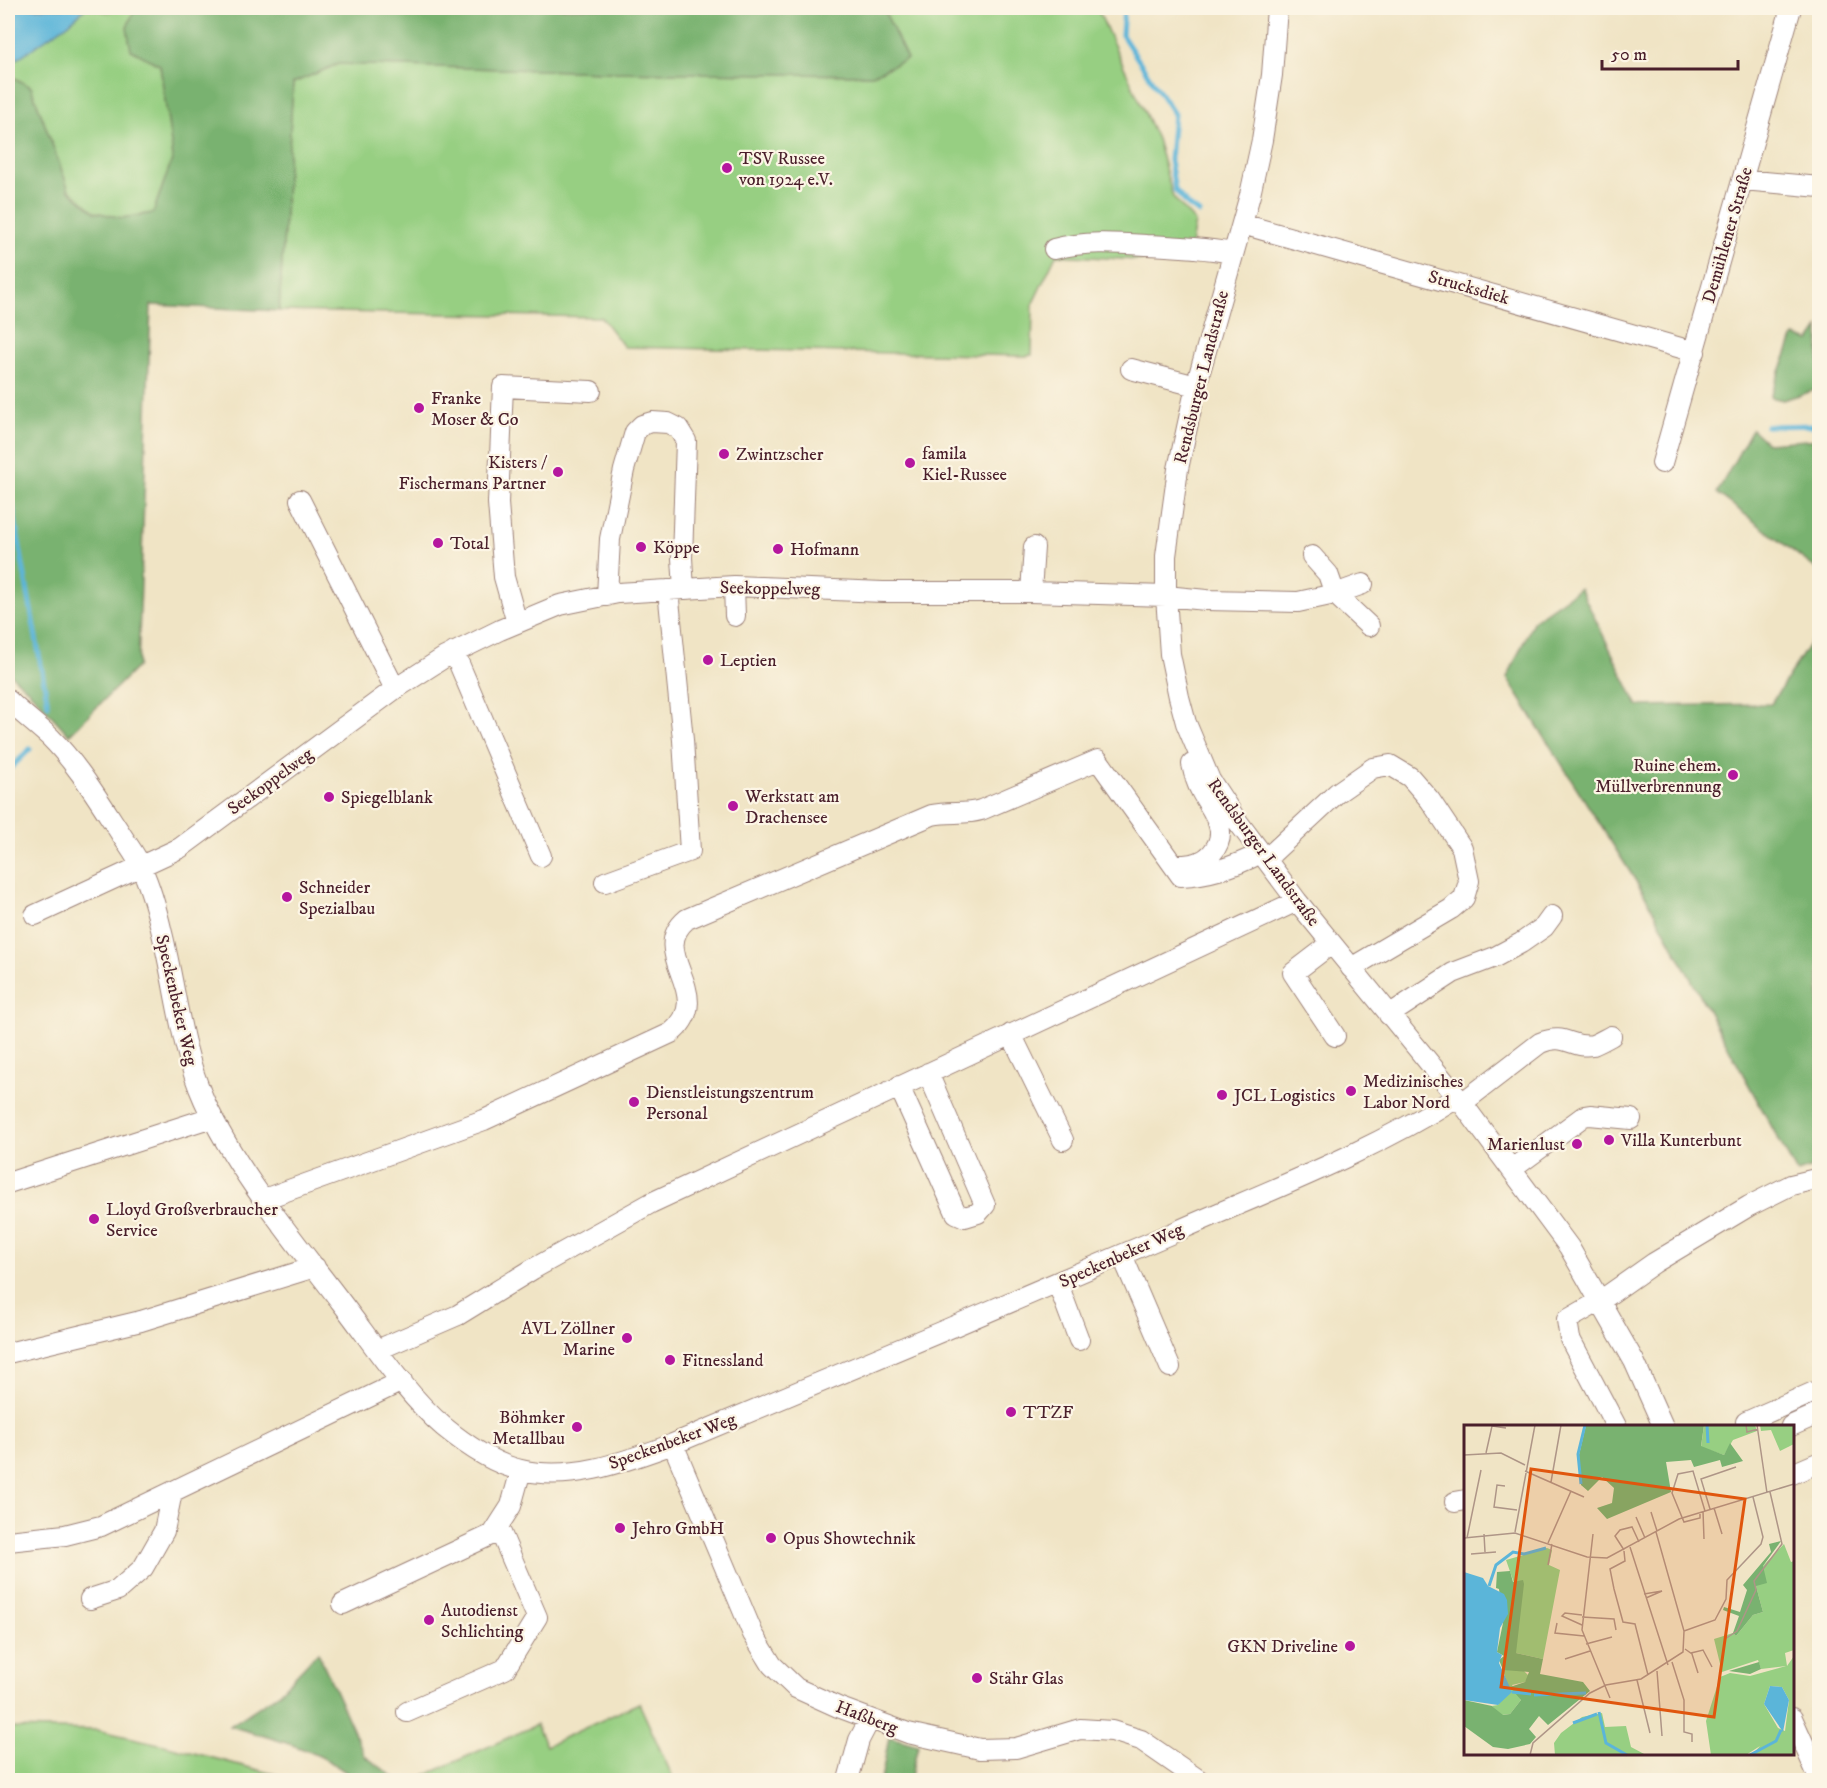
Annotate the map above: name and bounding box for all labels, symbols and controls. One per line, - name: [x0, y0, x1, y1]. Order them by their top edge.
- scale bar: [1602, 33, 1738, 71]
- text: 50 m: [1611, 44, 1647, 66]
- place label: TSV Russee von 1924 e.V.: [738, 148, 833, 191]
- marker: TSV Russee von 1924 e.V.: [720, 161, 734, 175]
- street label: Demühlener Straße: [1698, 165, 1758, 306]
- street label: Strucksdiek: [1426, 266, 1512, 310]
- street label: Rendsburger Landstraße: [1170, 288, 1234, 466]
- place label: Franke Moser & Co: [431, 388, 519, 431]
- marker: Franke Moser & Co: [412, 401, 426, 415]
- place label: famila Kiel-Russee: [922, 443, 1007, 486]
- place label: Zwintzscher: [736, 444, 824, 466]
- marker: Zwintzscher: [717, 447, 731, 461]
- place label: Kisters / Fischermans Partner: [399, 452, 548, 495]
- marker: famila Kiel-Russee: [903, 456, 917, 470]
- marker: Kisters / Fischermans Partner: [551, 465, 565, 479]
- place label: Total: [450, 533, 490, 555]
- marker: Total: [431, 536, 445, 550]
- place label: Köppe: [653, 537, 700, 559]
- place label: Hofmann: [790, 539, 860, 561]
- marker: Köppe: [634, 540, 648, 554]
- marker: Hofmann: [771, 542, 785, 556]
- street label: Seekoppelweg: [720, 577, 821, 601]
- place label: Leptien: [720, 650, 777, 672]
- marker: Leptien: [701, 653, 715, 667]
- street label: Seekoppelweg: [224, 743, 318, 820]
- place label: Ruine ehem. Müllverbrennung: [1595, 755, 1721, 798]
- marker: Ruine ehem. Müllverbrennung: [1726, 768, 1740, 782]
- street label: Rendsburger Landstraße: [1202, 774, 1324, 931]
- place label: Werkstatt am Drachensee: [744, 786, 840, 829]
- place label: Spiegelblank: [341, 787, 433, 809]
- marker: Spiegelblank: [322, 790, 336, 804]
- marker: Werkstatt am Drachensee: [726, 799, 740, 813]
- place label: Schneider Spezialbau: [299, 877, 376, 920]
- marker: Schneider Spezialbau: [280, 890, 294, 904]
- street label: Speckenbeker Weg: [150, 933, 202, 1068]
- place label: Medizinisches Labor Nord: [1363, 1071, 1463, 1114]
- place label: Dienstleistungszentrum Personal: [646, 1082, 814, 1125]
- marker: Medizinisches Labor Nord: [1344, 1084, 1358, 1098]
- place label: JCL Logistics: [1232, 1085, 1335, 1107]
- marker: JCL Logistics: [1215, 1088, 1229, 1102]
- marker: Dienstleistungszentrum Personal: [627, 1095, 641, 1109]
- place label: Villa Kunterbunt: [1620, 1130, 1742, 1152]
- marker: Villa Kunterbunt: [1602, 1133, 1616, 1147]
- place label: Marienlust: [1487, 1134, 1565, 1156]
- marker: Marienlust: [1570, 1137, 1584, 1151]
- place label: Lloyd Großverbraucher Service: [106, 1199, 278, 1242]
- marker: Lloyd Großverbraucher Service: [87, 1212, 101, 1226]
- street label: Speckenbeker Weg: [1056, 1219, 1187, 1293]
- place label: AVL Zöllner Marine: [521, 1318, 615, 1361]
- marker: AVL Zöllner Marine: [620, 1331, 634, 1345]
- place label: Fitnessland: [682, 1350, 764, 1372]
- marker: Fitnessland: [663, 1353, 677, 1367]
- place label: TTZF: [1023, 1402, 1073, 1424]
- marker: TTZF: [1004, 1405, 1018, 1419]
- place label: Böhmker Metallbau: [492, 1407, 565, 1450]
- street label: Speckenbeker Weg: [606, 1409, 739, 1475]
- marker: Böhmker Metallbau: [570, 1420, 584, 1434]
- inset map: [1464, 1425, 1794, 1755]
- place label: Jehro GmbH: [630, 1518, 724, 1540]
- marker: Jehro GmbH: [613, 1521, 627, 1535]
- place label: Opus Showtechnik: [783, 1528, 916, 1550]
- marker: Opus Showtechnik: [764, 1531, 778, 1545]
- place label: Autodienst Schlichting: [441, 1600, 524, 1643]
- marker: Autodienst Schlichting: [422, 1613, 436, 1627]
- place label: GKN Driveline: [1227, 1636, 1338, 1658]
- marker: GKN Driveline: [1343, 1639, 1357, 1653]
- place label: Stähr Glas: [989, 1668, 1064, 1690]
- marker: Stähr Glas: [970, 1671, 984, 1685]
- street label: Haßberg: [832, 1696, 901, 1740]

